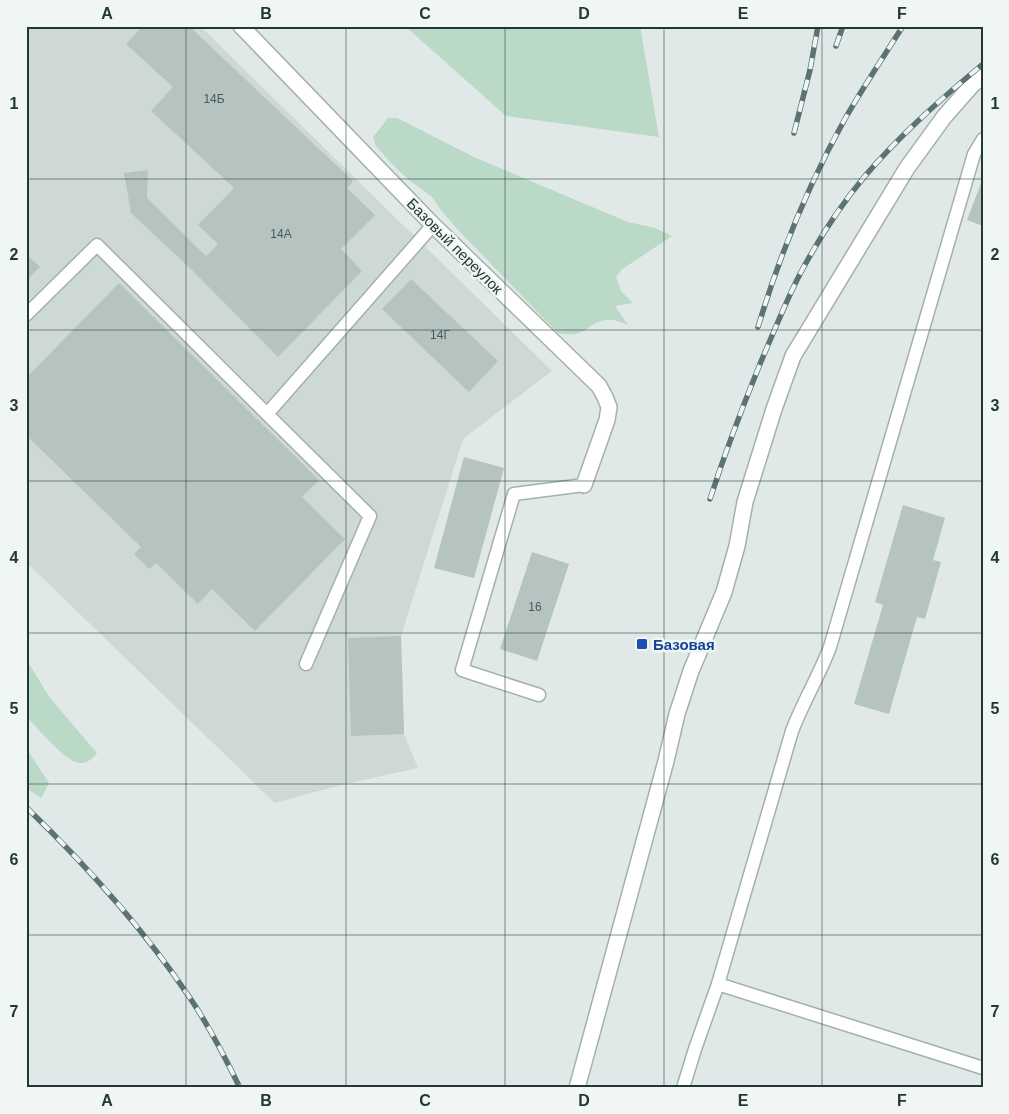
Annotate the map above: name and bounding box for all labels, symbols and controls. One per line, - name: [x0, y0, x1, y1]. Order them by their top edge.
- text: A: [101, 5, 113, 22]
- text: B: [260, 5, 272, 22]
- text: C: [419, 5, 431, 22]
- text: D: [578, 5, 590, 22]
- text: E: [738, 5, 749, 22]
- text: F: [897, 5, 907, 22]
- house number: 14Б: [203, 92, 225, 106]
- text: 1: [10, 95, 19, 112]
- text: 1: [991, 95, 1000, 112]
- street label: Базовый переулок: [404, 195, 507, 298]
- house number: 14А: [270, 227, 292, 241]
- text: 2: [10, 246, 19, 263]
- text: 2: [991, 246, 1000, 263]
- house number: 14Г: [430, 328, 450, 342]
- text: 3: [10, 397, 19, 414]
- text: 3: [991, 397, 1000, 414]
- text: 4: [10, 549, 19, 566]
- text: 4: [991, 549, 1000, 566]
- house number: 16: [528, 600, 542, 614]
- place label: Базовая: [653, 636, 715, 653]
- marker: Базовая: [635, 637, 649, 651]
- text: 5: [10, 700, 19, 717]
- text: 5: [991, 700, 1000, 717]
- text: 6: [10, 851, 19, 868]
- text: 6: [991, 851, 1000, 868]
- text: 7: [10, 1003, 19, 1020]
- text: 7: [991, 1003, 1000, 1020]
- text: A: [101, 1092, 113, 1109]
- text: B: [260, 1092, 272, 1109]
- text: C: [419, 1092, 431, 1109]
- text: D: [578, 1092, 590, 1109]
- text: E: [738, 1092, 749, 1109]
- text: F: [897, 1092, 907, 1109]

